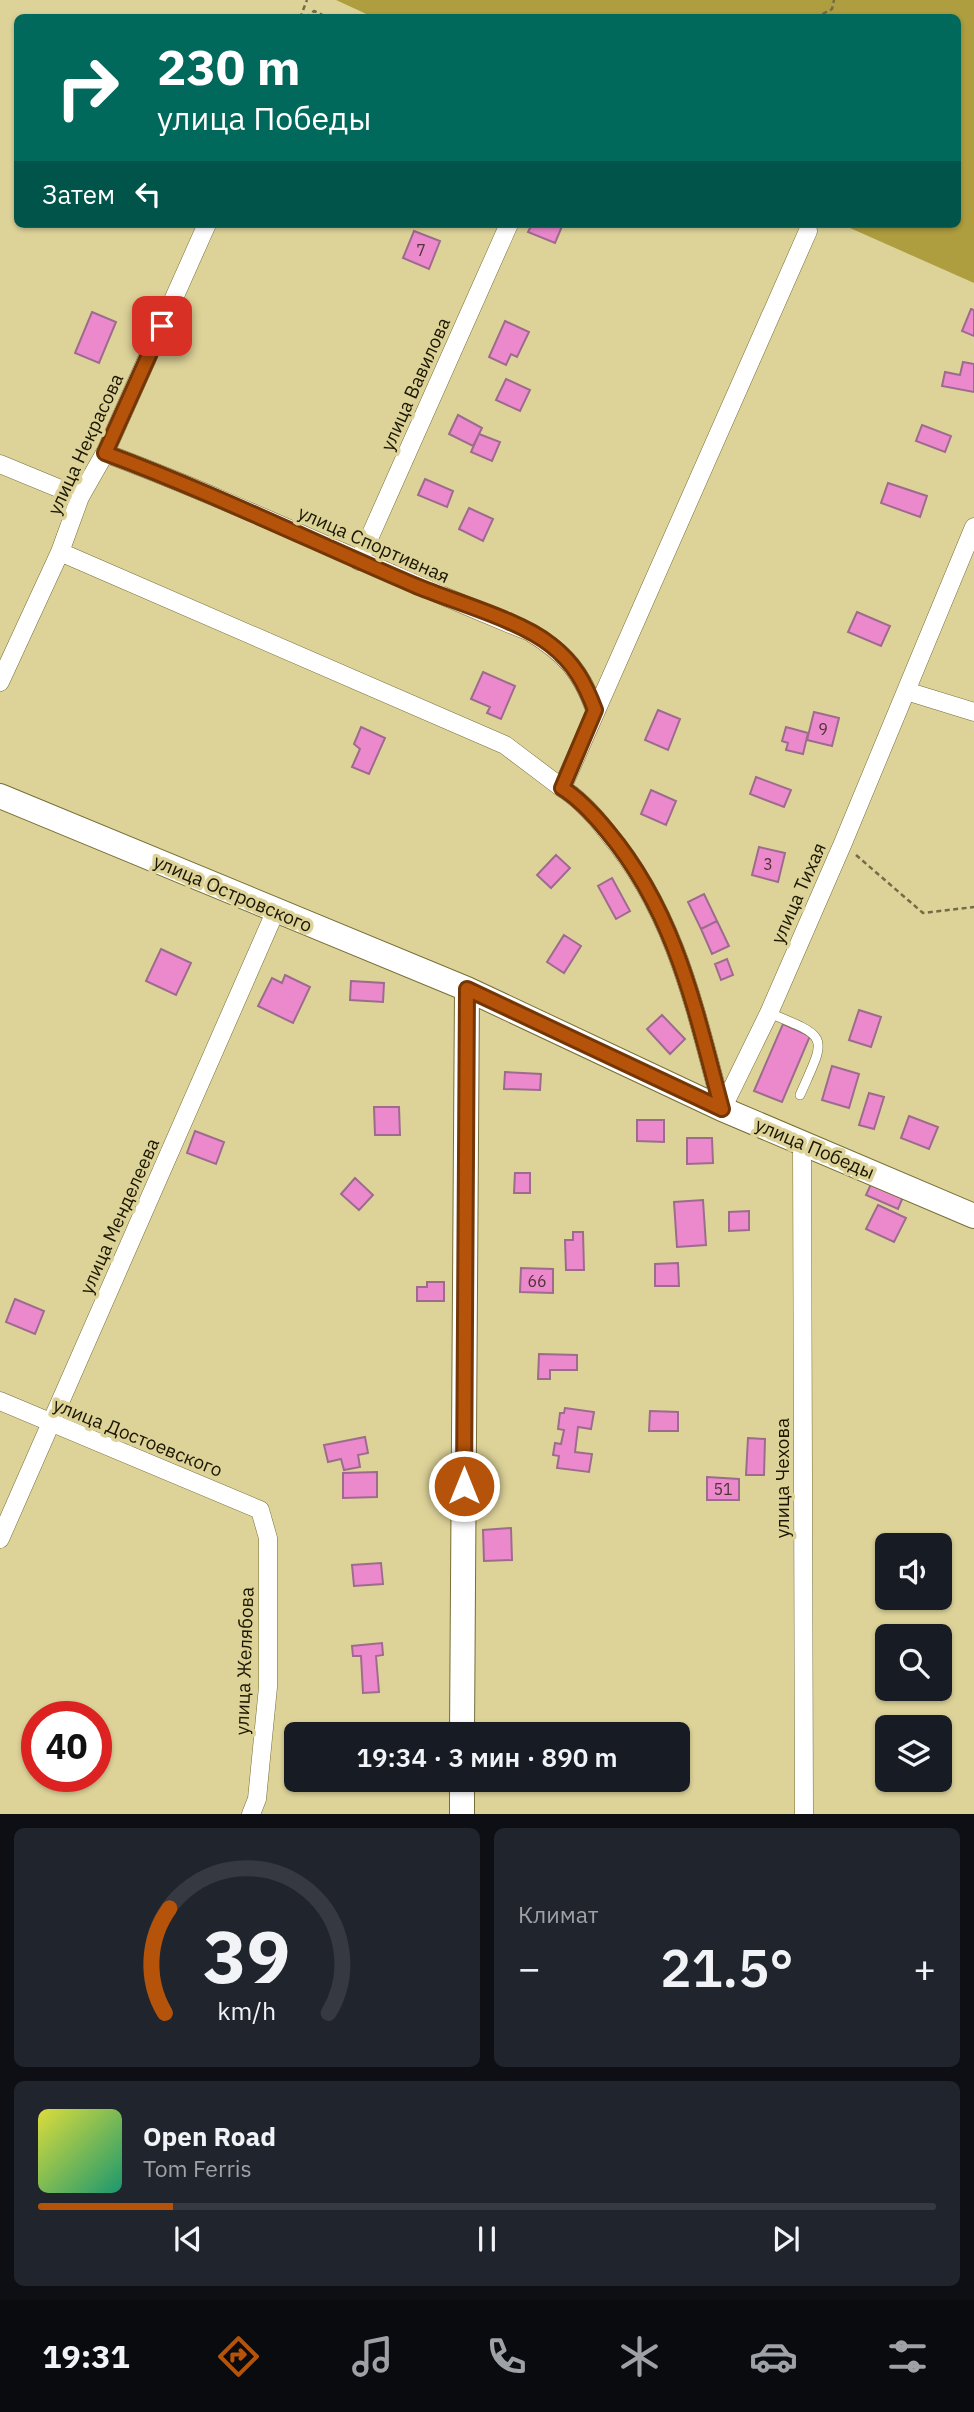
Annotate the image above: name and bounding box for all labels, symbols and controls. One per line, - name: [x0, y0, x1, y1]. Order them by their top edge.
- text: 230 m: [157, 35, 301, 98]
- icon: right: [42, 42, 133, 133]
- text: улица Победы: [157, 97, 371, 139]
- icon: left: [129, 175, 167, 213]
- text: Затем: [42, 177, 115, 211]
- house number: 7: [416, 240, 426, 260]
- pin: [132, 296, 192, 356]
- icon: arrive: [143, 307, 181, 345]
- street label: улица Вавилова: [375, 314, 455, 454]
- street label: улица Некрасова: [42, 369, 128, 519]
- street label: улица Спортивная: [294, 500, 454, 588]
- house number: 9: [818, 719, 828, 739]
- street label: улица Тихая: [765, 839, 831, 947]
- street label: улица Островского: [150, 849, 316, 937]
- house number: 3: [763, 854, 773, 874]
- street label: улица Победы: [752, 1112, 878, 1184]
- street label: улица Менделеева: [74, 1134, 164, 1298]
- house number: 66: [527, 1271, 547, 1291]
- street label: улица Достоевского: [50, 1392, 226, 1482]
- street label: улица Чехова: [770, 1418, 794, 1538]
- position arrow: [427, 1449, 501, 1523]
- house number: 51: [713, 1479, 733, 1499]
- map controls: [875, 1533, 952, 1792]
- button: sound: [875, 1533, 952, 1610]
- street label: улица Желябова: [229, 1586, 259, 1736]
- button: search: [875, 1624, 952, 1701]
- speed limit sign: 40: [21, 1701, 112, 1792]
- button: layers: [875, 1715, 952, 1792]
- text: 19:34 · 3 мин · 890 m: [356, 1740, 618, 1774]
- text: Климат: [518, 1899, 599, 1929]
- text: 39: [203, 1909, 291, 2004]
- text: 21.5°: [660, 1934, 794, 2001]
- text: −: [518, 1943, 541, 1992]
- text: +: [913, 1943, 936, 1992]
- text: km/h: [218, 1994, 276, 2027]
- text: Open Road: [143, 2119, 276, 2153]
- text: Tom Ferris: [143, 2153, 252, 2183]
- icon: previous: [169, 2220, 207, 2258]
- icon: pause: [468, 2220, 506, 2258]
- icon: next: [767, 2220, 805, 2258]
- icon: directions: [214, 2332, 263, 2381]
- icon: music: [348, 2332, 397, 2381]
- icon: phone: [482, 2332, 531, 2381]
- icon: climate: [615, 2332, 664, 2381]
- icon: car: [749, 2332, 798, 2381]
- icon: filters: [883, 2332, 932, 2381]
- text: 19:31: [42, 2335, 130, 2377]

